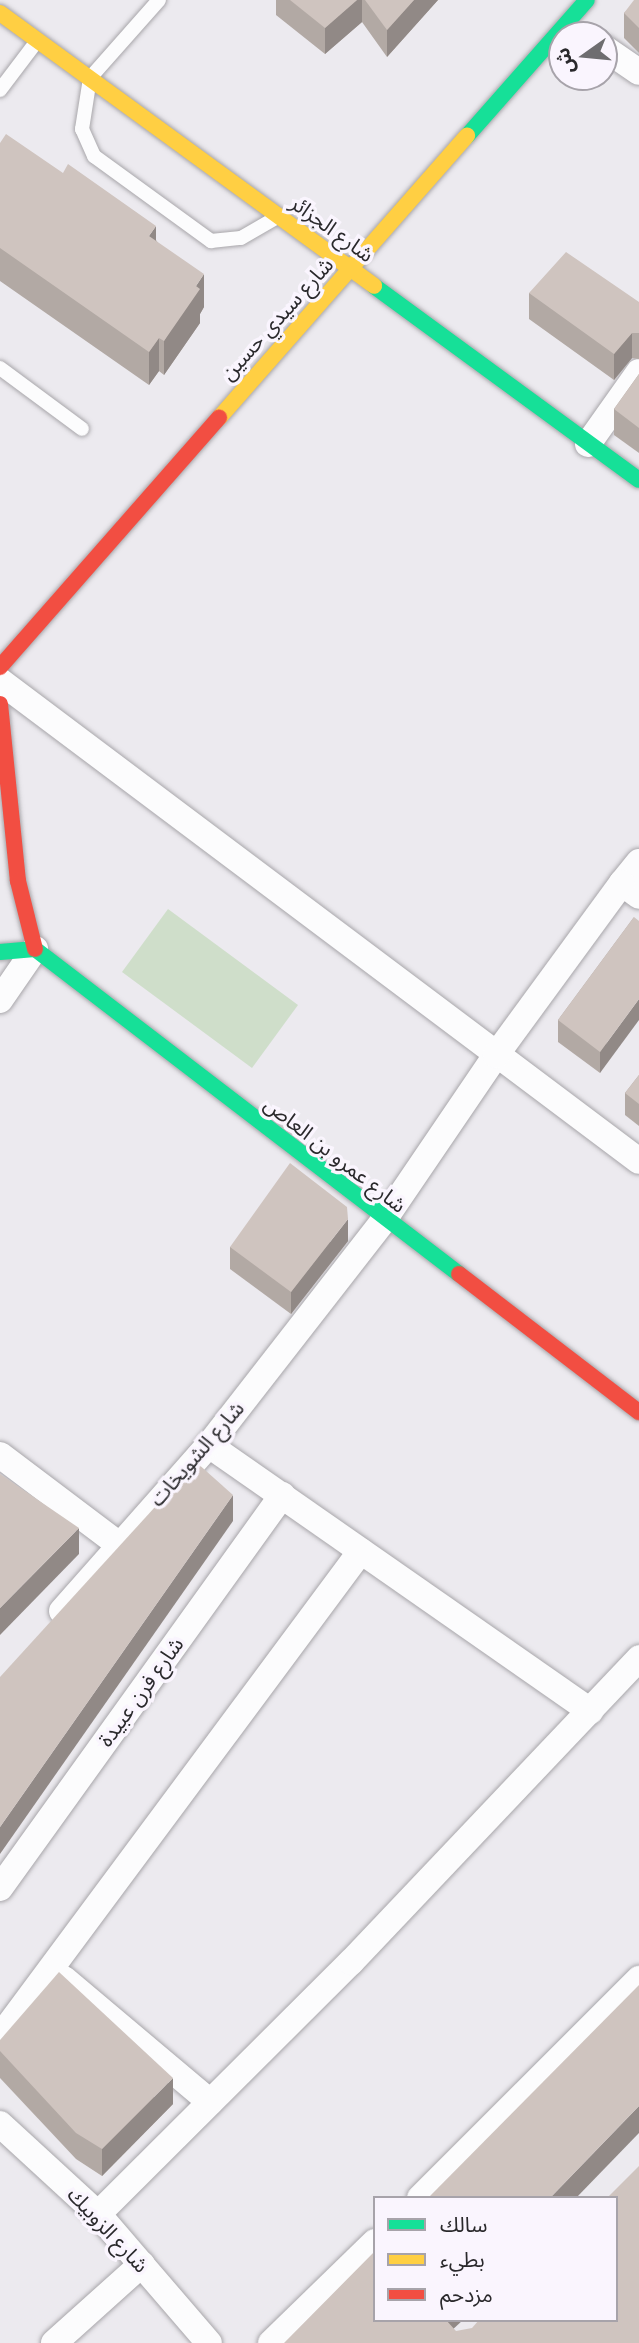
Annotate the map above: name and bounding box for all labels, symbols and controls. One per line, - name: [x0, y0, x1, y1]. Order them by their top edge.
- north arrow: [548, 21, 618, 91]
- text: ش: [551, 45, 579, 76]
- street label: شارع الجزائر: [285, 190, 379, 268]
- street label: شارع سيدي حسين: [215, 252, 339, 386]
- street label: شارع عمرو بن العاص: [259, 1092, 411, 1218]
- street label: شارع الشويخات: [144, 1396, 250, 1512]
- street label: شارع فرن عبيدة: [93, 1632, 189, 1752]
- street label: شارع الزوبيك: [62, 2182, 154, 2278]
- legend: [373, 2196, 618, 2322]
- text: سالك: [440, 2212, 487, 2237]
- text: بطيء: [440, 2247, 485, 2272]
- text: مزدحم: [440, 2282, 493, 2307]

